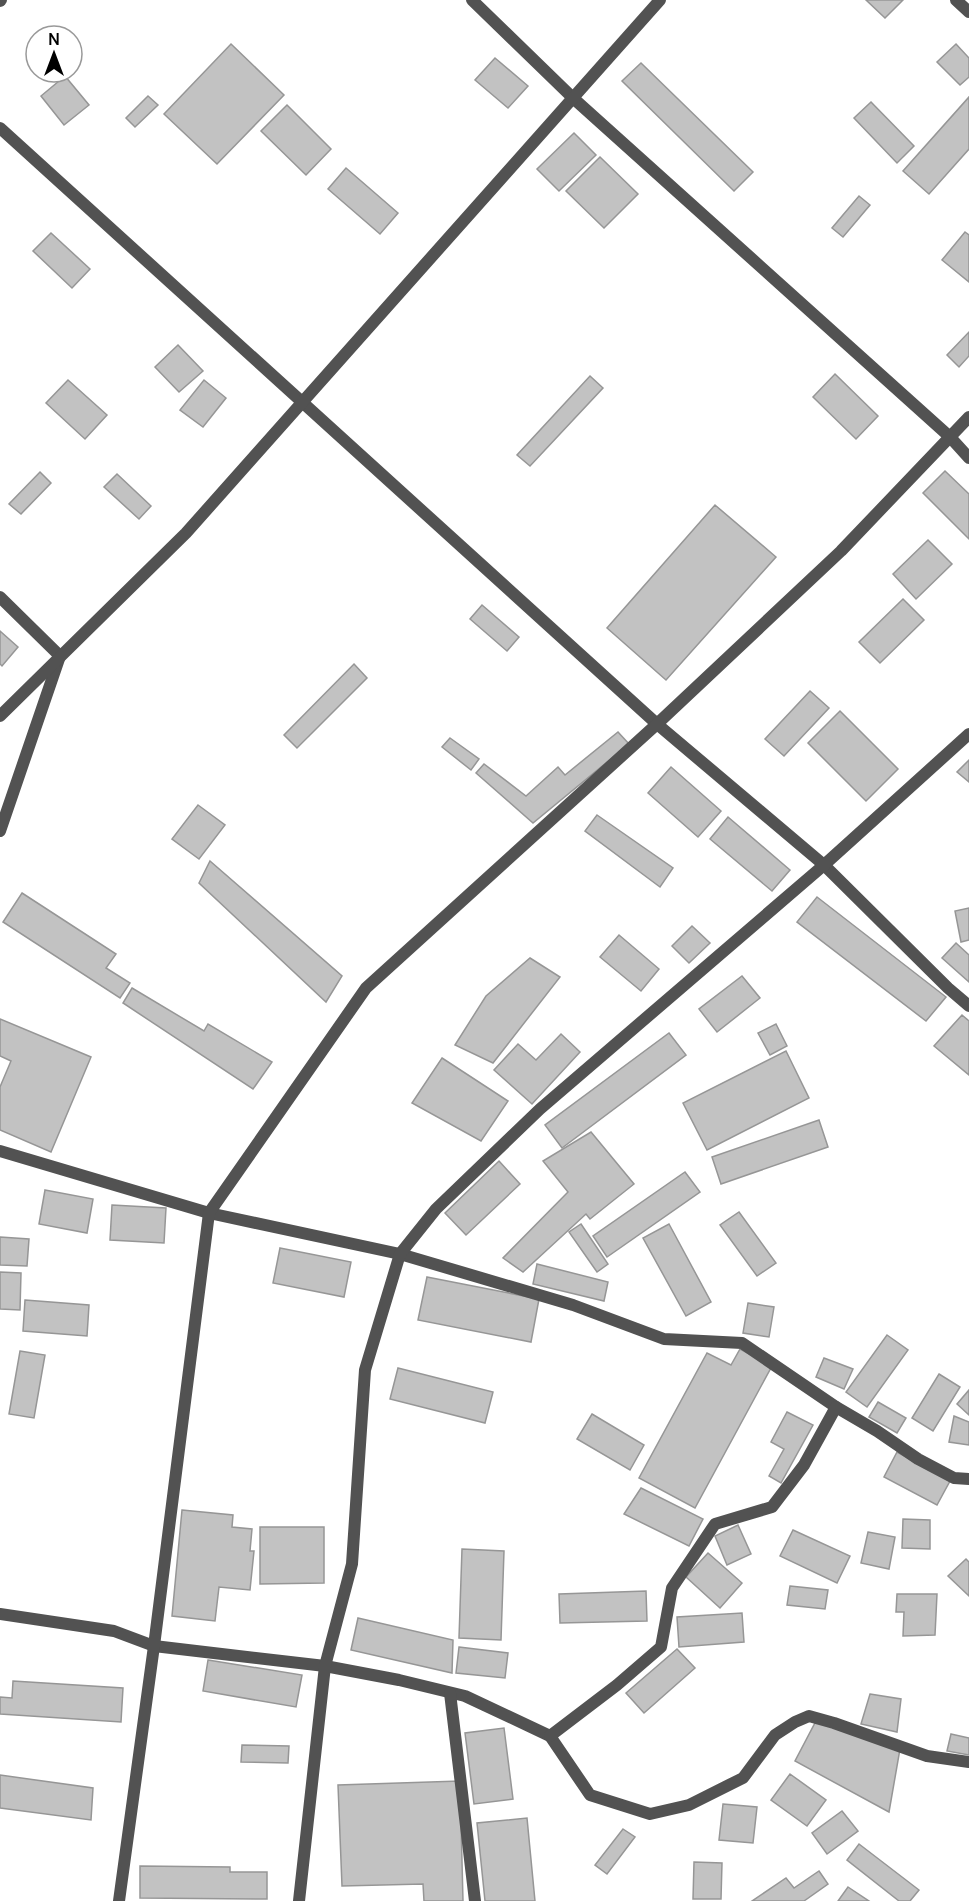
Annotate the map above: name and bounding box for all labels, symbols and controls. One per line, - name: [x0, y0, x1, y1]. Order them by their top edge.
- north arrow: [24, 24, 84, 84]
- text: N: [48, 28, 60, 50]

